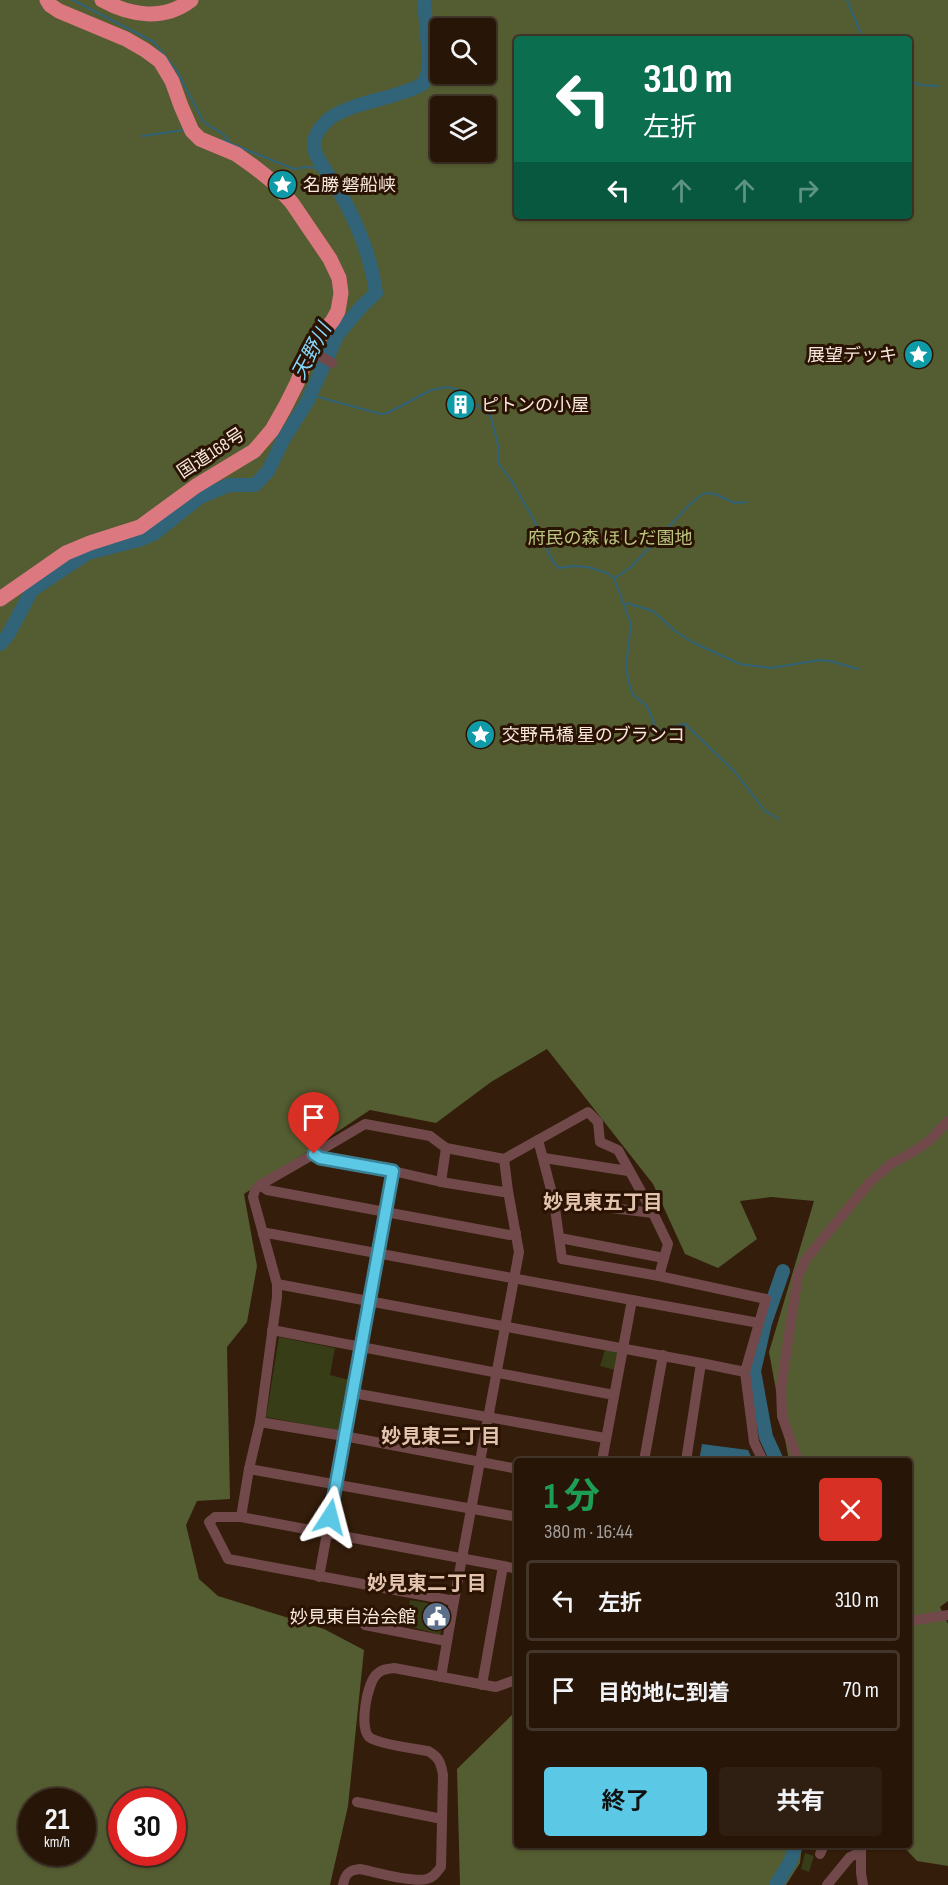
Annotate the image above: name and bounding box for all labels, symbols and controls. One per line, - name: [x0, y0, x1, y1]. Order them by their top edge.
- map controls: [430, 18, 496, 162]
- button: search: [430, 18, 496, 84]
- text: 310 m: [643, 54, 733, 105]
- icon: left: [544, 60, 622, 138]
- button: layers: [430, 96, 496, 162]
- text: 左折: [643, 112, 697, 144]
- place icon: 名勝 磐船峡: [266, 169, 298, 201]
- icon: left: [602, 174, 635, 207]
- icon: ahead: [665, 174, 698, 207]
- icon: ahead: [728, 174, 761, 207]
- icon: right: [791, 174, 824, 207]
- place label: 名勝 磐船峡: [303, 175, 396, 196]
- water label: 天野川: [287, 318, 338, 384]
- place icon: 展望デッキ: [902, 339, 934, 371]
- place label: 展望デッキ: [807, 345, 897, 366]
- building icon: ピトンの小屋: [444, 389, 476, 421]
- place label: ピトンの小屋: [481, 395, 589, 416]
- street label: 国道168号: [174, 424, 249, 483]
- park label: 府民の森 ほしだ園地: [528, 528, 692, 549]
- place icon: 交野吊橋 星のブランコ: [465, 719, 497, 751]
- place label: 交野吊橋 星のブランコ: [502, 725, 685, 746]
- pin: [288, 1092, 339, 1154]
- icon: arrive: [297, 1101, 330, 1134]
- district label: 妙見東五丁目: [543, 1191, 663, 1215]
- district label: 妙見東三丁目: [381, 1425, 501, 1449]
- text: 1 分: [544, 1476, 600, 1519]
- button: close: [819, 1478, 882, 1541]
- position arrow: [298, 1485, 362, 1549]
- text: 380 m · 16:44: [544, 1520, 633, 1544]
- district label: 妙見東二丁目: [367, 1572, 487, 1596]
- icon: left: [547, 1584, 580, 1617]
- text: 310 m: [835, 1587, 879, 1614]
- text: 左折: [598, 1590, 642, 1617]
- public building icon: 妙見東自治会館: [421, 1601, 453, 1633]
- place label: 妙見東自治会館: [290, 1607, 416, 1628]
- icon: arrive: [547, 1674, 580, 1707]
- text: 70 m: [843, 1677, 879, 1704]
- text: 目的地に到着: [598, 1680, 730, 1707]
- button: 終了: [544, 1767, 707, 1836]
- button: 共有: [719, 1767, 882, 1836]
- speed limit sign: 30: [108, 1788, 186, 1866]
- text: 21: [45, 1802, 69, 1838]
- text: km/h: [44, 1833, 70, 1852]

